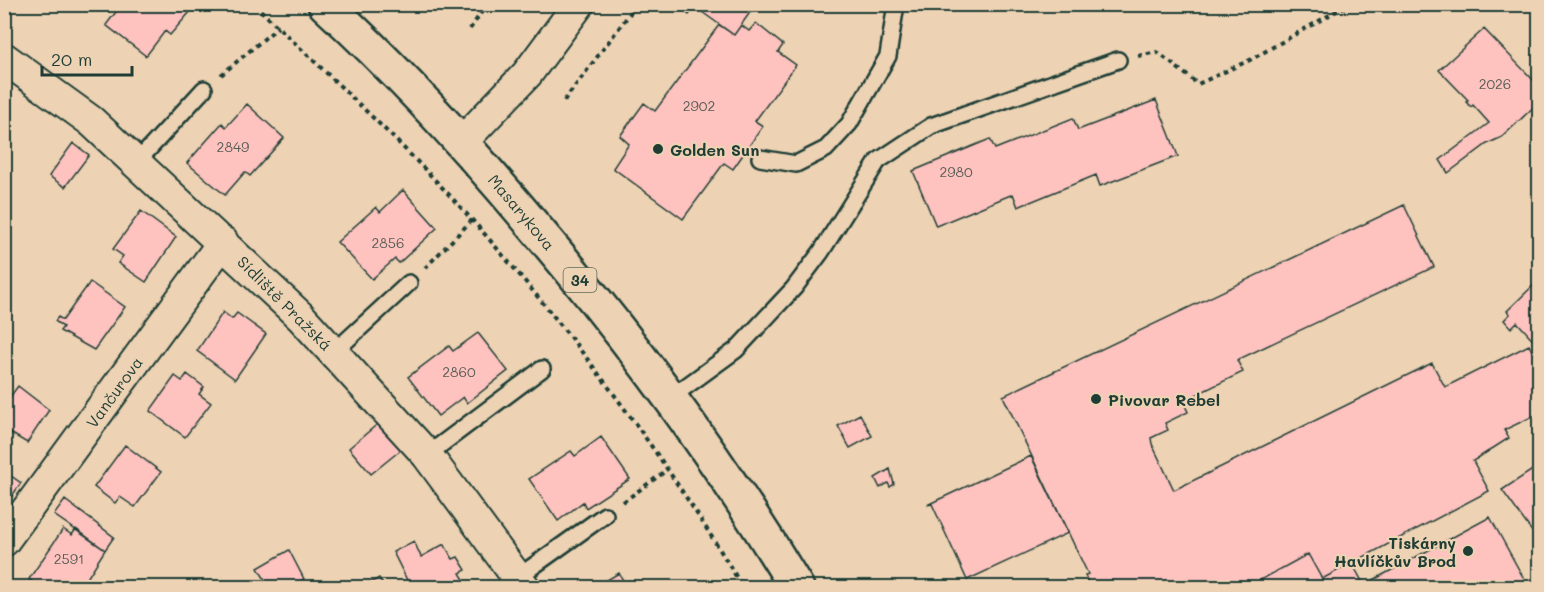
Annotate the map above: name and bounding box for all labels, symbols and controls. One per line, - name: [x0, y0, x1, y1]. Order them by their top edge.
- scale bar: [42, 39, 132, 77]
- text: 20 m: [51, 47, 92, 71]
- house number: 2026: [1479, 74, 1511, 93]
- house number: 2902: [683, 96, 715, 115]
- house number: 2849: [217, 137, 249, 156]
- place label: Golden Sun: [670, 139, 759, 160]
- marker: Golden Sun: [651, 142, 665, 156]
- house number: 2980: [939, 162, 973, 181]
- street label: Masarykova: [484, 170, 560, 254]
- house number: 2856: [372, 233, 404, 252]
- street label: Sídliště Pražská: [233, 251, 337, 355]
- road number: 34: [564, 268, 596, 292]
- street label: Vančurova: [81, 352, 147, 432]
- house number: 2860: [442, 362, 476, 381]
- place label: Pivovar Rebel: [1108, 389, 1220, 410]
- marker: Pivovar Rebel: [1089, 392, 1103, 406]
- place label: Tiskárny Havlíčkův Brod: [1334, 532, 1456, 571]
- marker: Tiskárny Havlíčkův Brod: [1461, 544, 1475, 558]
- house number: 2591: [54, 549, 84, 568]

